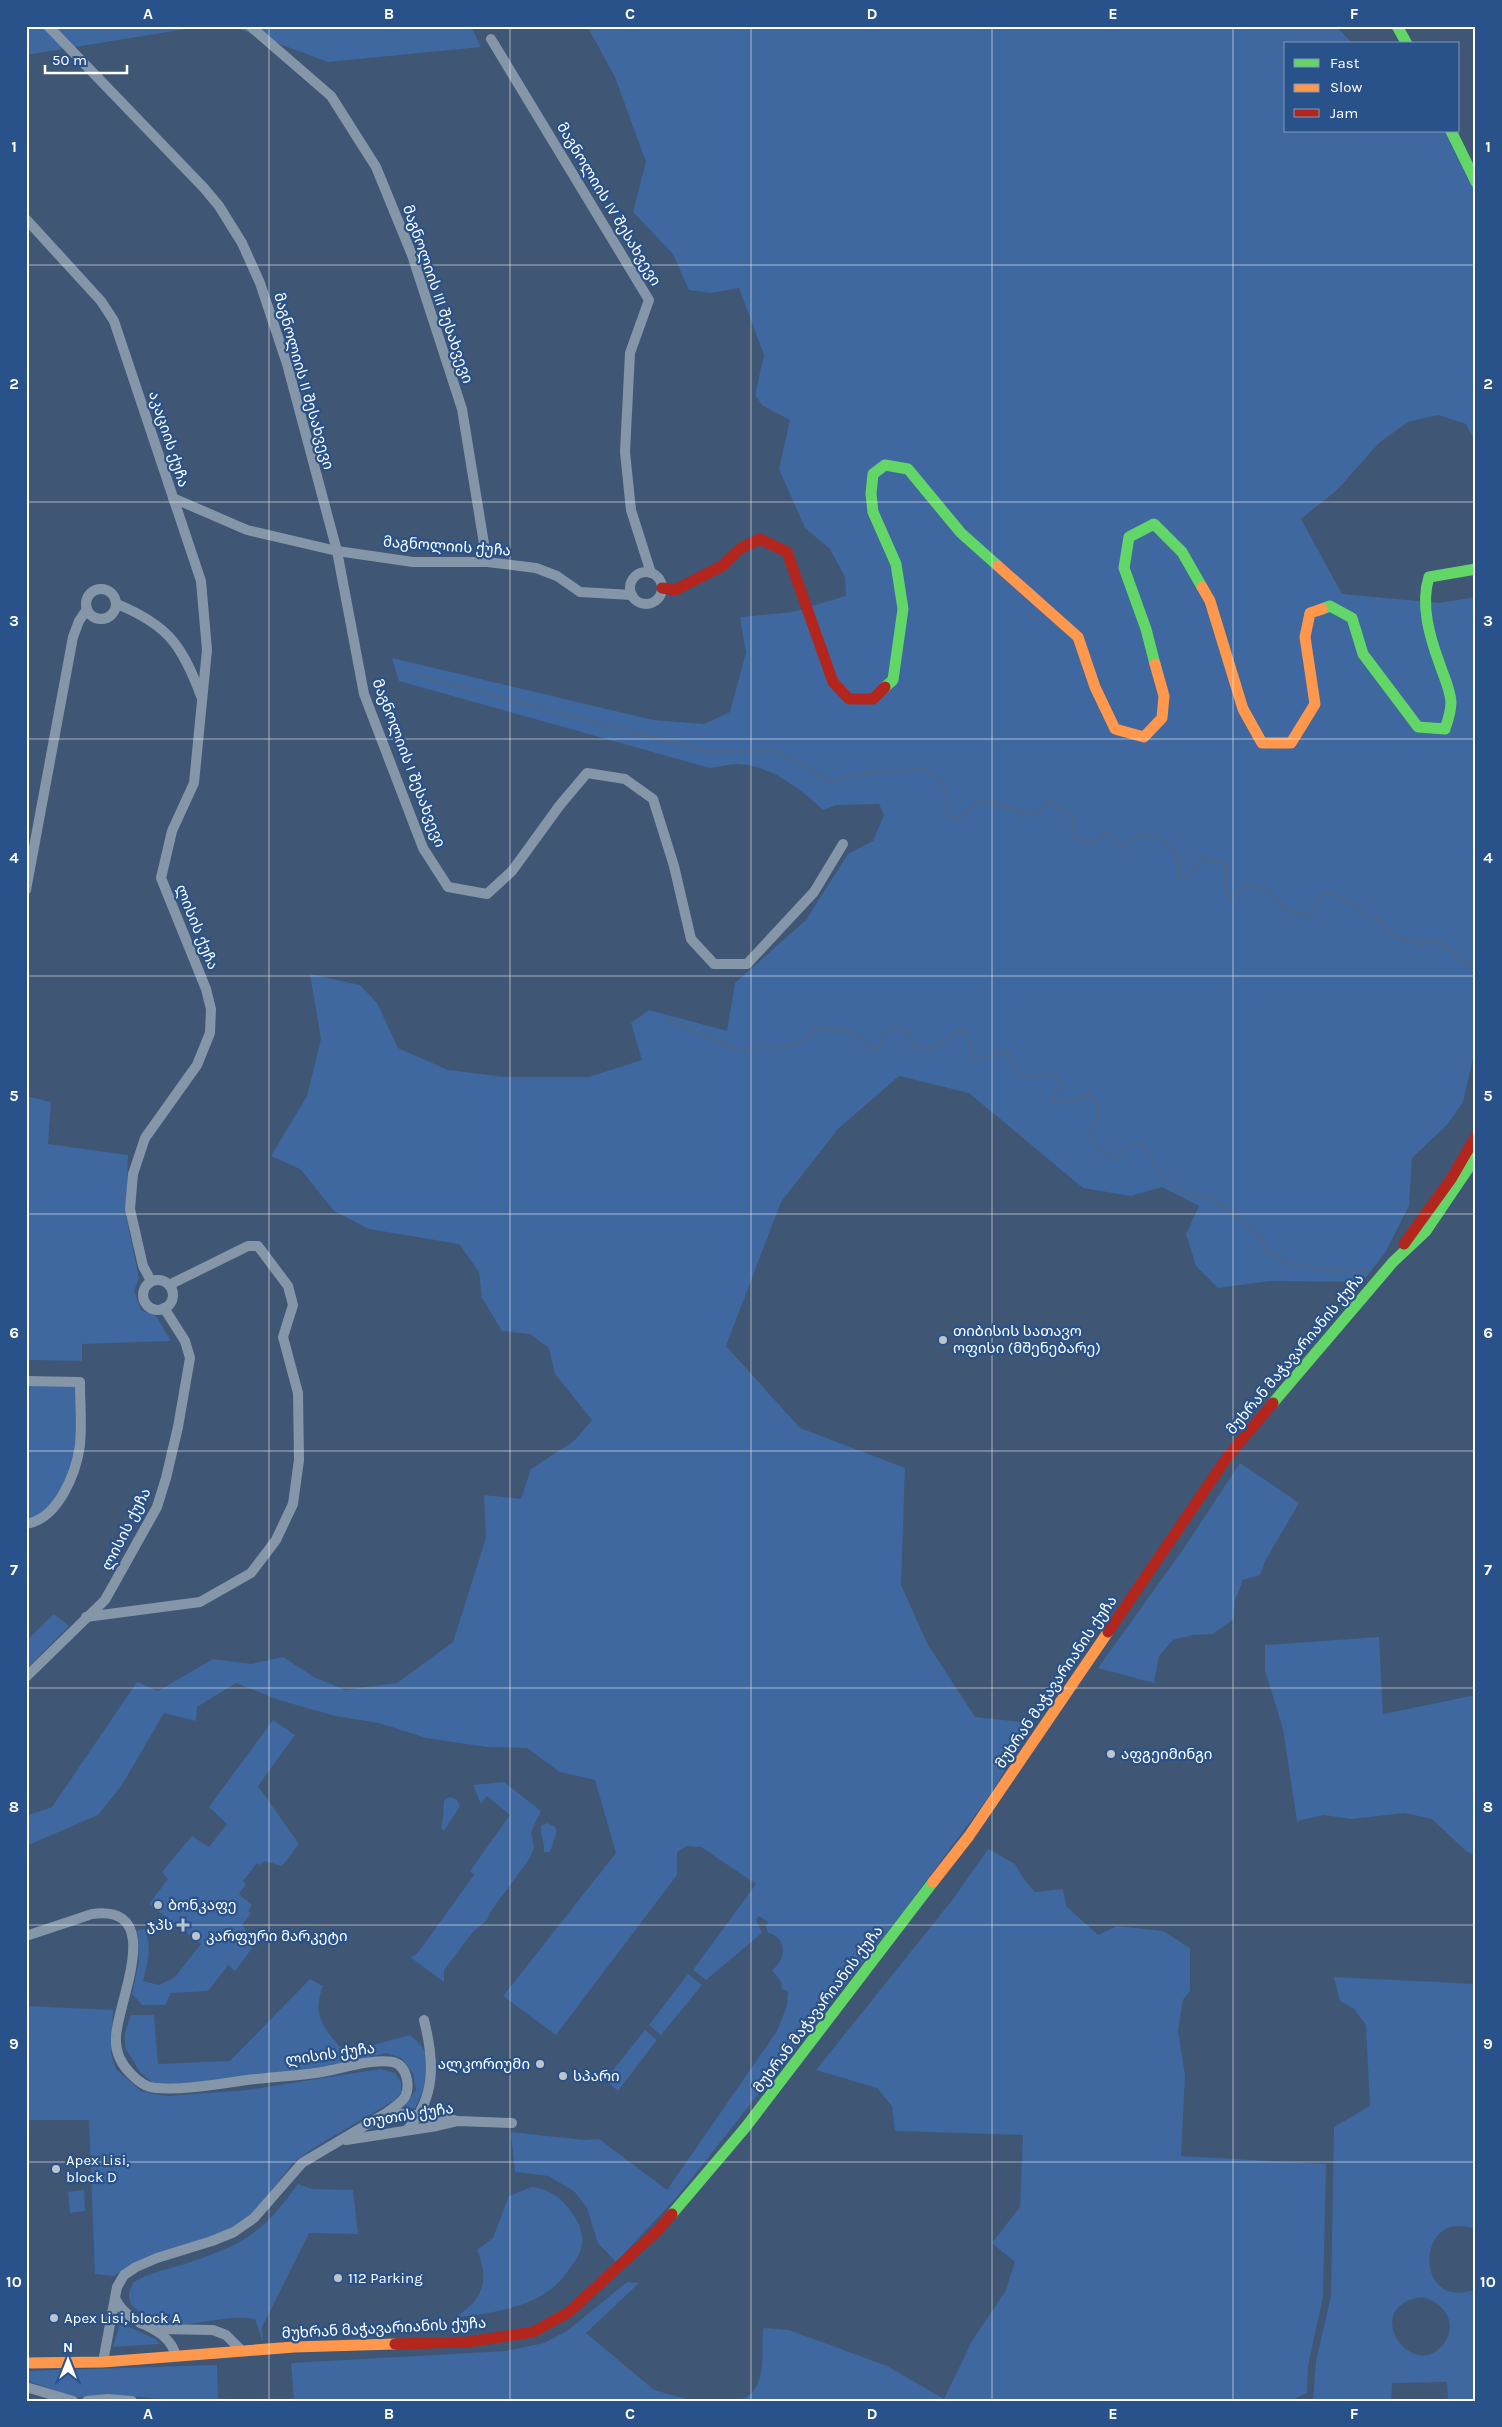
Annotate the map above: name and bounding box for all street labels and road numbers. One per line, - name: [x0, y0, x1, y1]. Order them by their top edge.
- street label: მაგნოლიის IV შესახვევი: [553, 119, 665, 289]
- street label: მაგნოლიის III შესახვევი: [399, 202, 477, 386]
- street label: მაგნოლიის II შესახვევი: [270, 290, 338, 472]
- street label: აკაციის ქუჩა: [145, 389, 193, 489]
- street label: მაგნოლიის ქუჩა: [383, 533, 511, 559]
- street label: მაგნოლიის I შესახვევი: [368, 676, 450, 850]
- street label: ლისის ქუჩა: [172, 882, 222, 972]
- street label: მუხრან მაჭავარიანის ქუჩა: [1222, 1270, 1368, 1438]
- street label: ლისის ქუჩა: [97, 1485, 155, 1573]
- street label: მუხრან მაჭავარიანის ქუჩა: [991, 1592, 1121, 1772]
- street label: მუხრან მაჭავარიანის ქუჩა: [749, 1922, 887, 2096]
- street label: ლისის ქუჩა: [284, 2039, 376, 2069]
- street label: თუთის ქუჩა: [361, 2099, 455, 2131]
- street label: მუხრან მაჭავარიანის ქუჩა: [281, 2314, 487, 2342]

